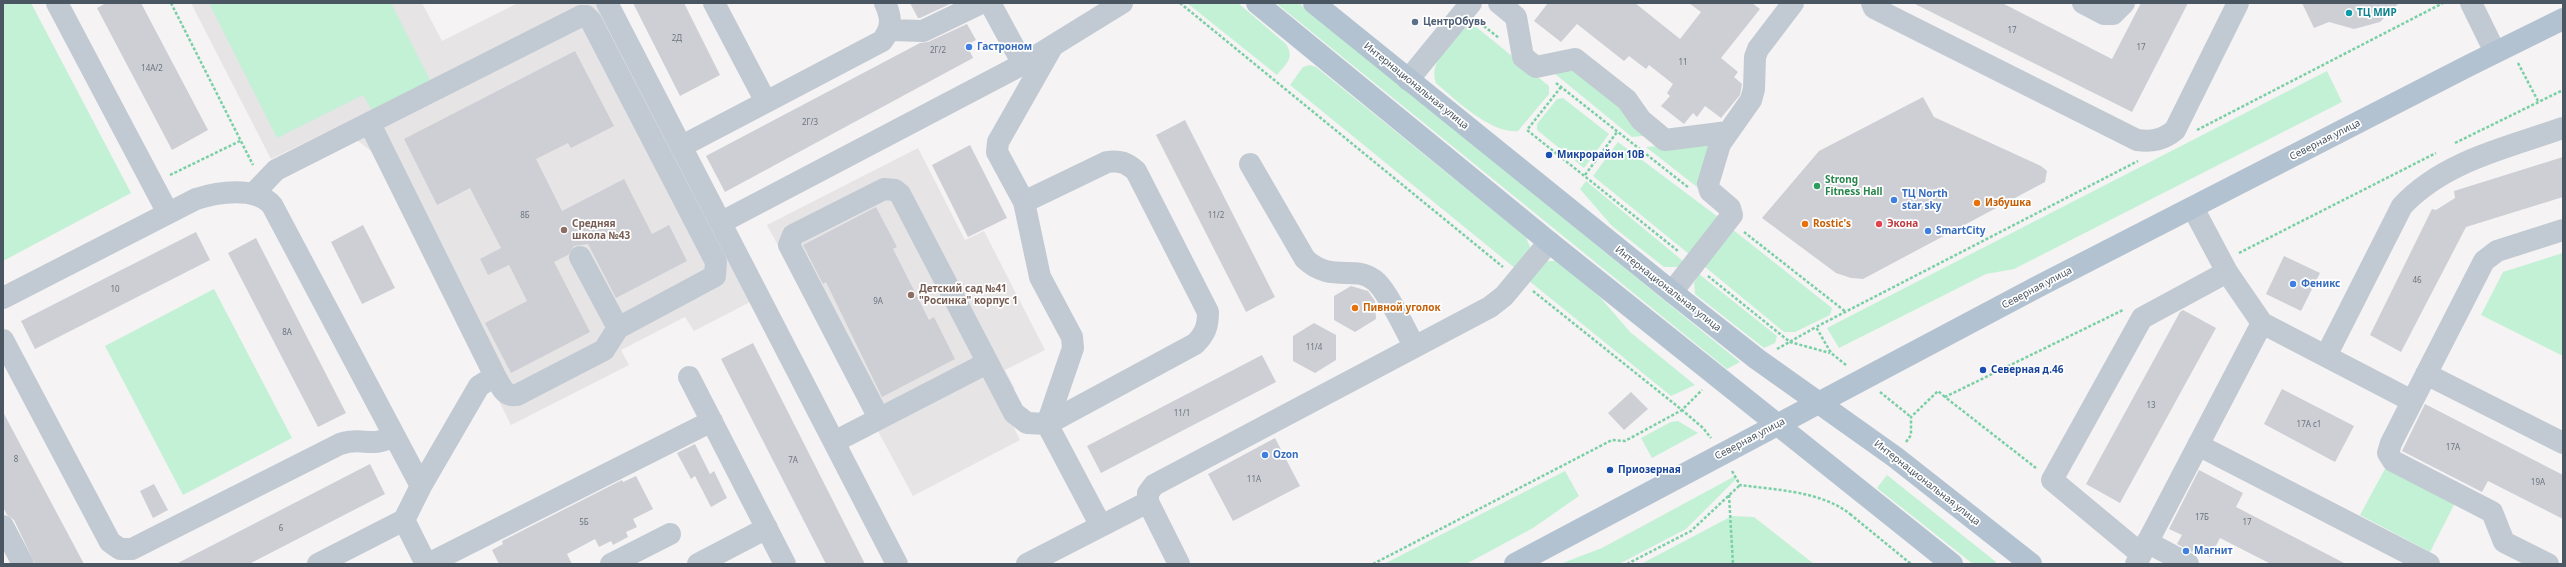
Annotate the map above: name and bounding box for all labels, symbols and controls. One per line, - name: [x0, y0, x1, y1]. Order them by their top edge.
- place label: ТЦ МИР: [2357, 7, 2397, 19]
- marker: ТЦ МИР: [2344, 8, 2354, 18]
- place label: ЦентрОбувь: [1423, 16, 1486, 28]
- marker: ЦентрОбувь: [1410, 17, 1420, 27]
- house number: 17: [2007, 26, 2017, 36]
- house number: 2Д: [672, 34, 682, 44]
- street label: Интернациональная улица: [1361, 40, 1471, 132]
- place label: Гастроном: [977, 41, 1032, 53]
- marker: Гастроном: [964, 42, 974, 52]
- house number: 17: [2136, 43, 2146, 53]
- house number: 2Г/2: [930, 46, 946, 56]
- house number: 11: [1678, 58, 1688, 68]
- house number: 14А/2: [141, 64, 163, 74]
- street label: Северная улица: [2288, 117, 2362, 163]
- house number: 2Г/3: [802, 118, 818, 128]
- place label: Микрорайон 10В: [1557, 149, 1644, 161]
- marker: Микрорайон 10В: [1544, 150, 1554, 160]
- place label: Strong Fitness Hall: [1825, 174, 1883, 198]
- marker: Strong Fitness Hall: [1812, 181, 1822, 191]
- place label: ТЦ North star sky: [1902, 188, 1948, 212]
- marker: ТЦ North star sky: [1889, 195, 1899, 205]
- place label: Избушка: [1985, 197, 2031, 209]
- marker: Избушка: [1972, 198, 1982, 208]
- house number: 8Б: [520, 211, 530, 221]
- house number: 11/2: [1208, 211, 1224, 221]
- place label: Средняя школа №43: [572, 218, 630, 242]
- place label: Rostic's: [1813, 218, 1851, 230]
- place label: Экона: [1887, 218, 1918, 230]
- marker: Rostic's: [1800, 219, 1810, 229]
- marker: Экона: [1874, 219, 1884, 229]
- marker: Средняя школа №43: [559, 225, 569, 235]
- place label: SmartCity: [1936, 225, 1986, 237]
- marker: SmartCity: [1923, 226, 1933, 236]
- street label: Интернациональная улица: [1613, 244, 1723, 334]
- street label: Северная улица: [2000, 264, 2074, 312]
- house number: 46: [2412, 276, 2422, 286]
- place label: Феникс: [2301, 278, 2340, 290]
- marker: Феникс: [2288, 279, 2298, 289]
- place label: Детский сад №41 "Росинка" корпус 1: [919, 283, 1018, 306]
- house number: 10: [110, 285, 120, 295]
- marker: Детский сад №41 "Росинка" корпус 1: [906, 290, 916, 300]
- house number: 9А: [873, 297, 883, 307]
- place label: Пивной уголок: [1363, 302, 1441, 314]
- marker: Пивной уголок: [1350, 303, 1360, 313]
- house number: 8А: [282, 328, 292, 338]
- house number: 11/4: [1306, 343, 1322, 353]
- place label: Северная д.46: [1991, 364, 2063, 376]
- marker: Северная д.46: [1978, 365, 1988, 375]
- house number: 13: [2146, 401, 2156, 411]
- house number: 11/1: [1174, 409, 1190, 419]
- street label: Северная улица: [1713, 415, 1787, 463]
- house number: 17А с1: [2297, 420, 2321, 430]
- street label: Интернациональная улица: [1872, 438, 1982, 528]
- house number: 17А: [2446, 443, 2460, 453]
- place label: Ozon: [1273, 449, 1299, 461]
- marker: Ozon: [1260, 450, 1270, 460]
- house number: 8: [14, 455, 18, 465]
- house number: 7А: [788, 456, 798, 466]
- place label: Приозерная: [1618, 464, 1681, 476]
- marker: Приозерная: [1605, 465, 1615, 475]
- house number: 11А: [1247, 475, 1261, 485]
- house number: 19А: [2531, 478, 2545, 488]
- house number: 17Б: [2195, 513, 2209, 523]
- house number: 5Б: [579, 518, 589, 528]
- house number: 17: [2242, 518, 2252, 528]
- house number: 6: [279, 524, 283, 534]
- place label: Магнит: [2194, 545, 2232, 557]
- marker: Магнит: [2181, 546, 2191, 556]

